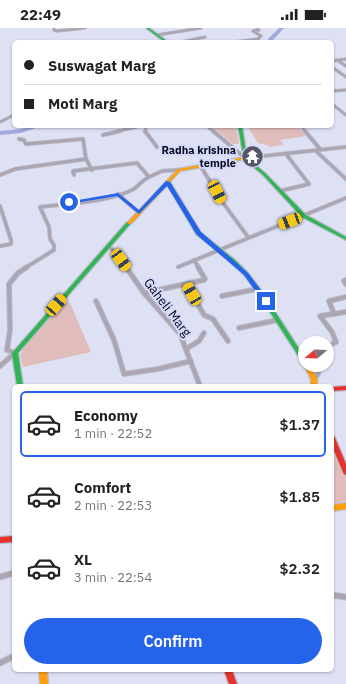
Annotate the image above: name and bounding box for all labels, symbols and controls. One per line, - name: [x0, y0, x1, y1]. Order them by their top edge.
- text: 22:49: [20, 5, 61, 24]
- text: Suswagat Marg: [48, 56, 156, 75]
- text: Moti Marg: [48, 94, 117, 113]
- place label: Radha krishna temple: [161, 143, 236, 170]
- temple icon: Radha krishna temple: [239, 143, 265, 169]
- car: [206, 179, 228, 205]
- route start: [60, 193, 78, 211]
- car: [277, 211, 303, 231]
- car: [109, 247, 133, 273]
- street label: Gaheli Marg: [140, 275, 195, 340]
- car: [181, 281, 203, 307]
- car: [44, 292, 68, 318]
- route end: [257, 292, 275, 310]
- north arrow: [298, 336, 334, 372]
- map controls: [298, 336, 334, 372]
- icon: car: [26, 406, 62, 442]
- text: Economy: [74, 406, 138, 425]
- text: $1.37: [280, 415, 320, 434]
- text: 1 min · 22:52: [74, 425, 152, 442]
- icon: car: [26, 478, 62, 514]
- text: Comfort: [74, 478, 131, 497]
- text: $1.85: [280, 487, 320, 506]
- text: 2 min · 22:53: [74, 497, 152, 514]
- icon: car: [26, 550, 62, 586]
- text: XL: [74, 550, 92, 569]
- text: $2.32: [280, 559, 320, 578]
- text: 3 min · 22:54: [74, 569, 152, 586]
- button: Confirm: [24, 618, 322, 664]

